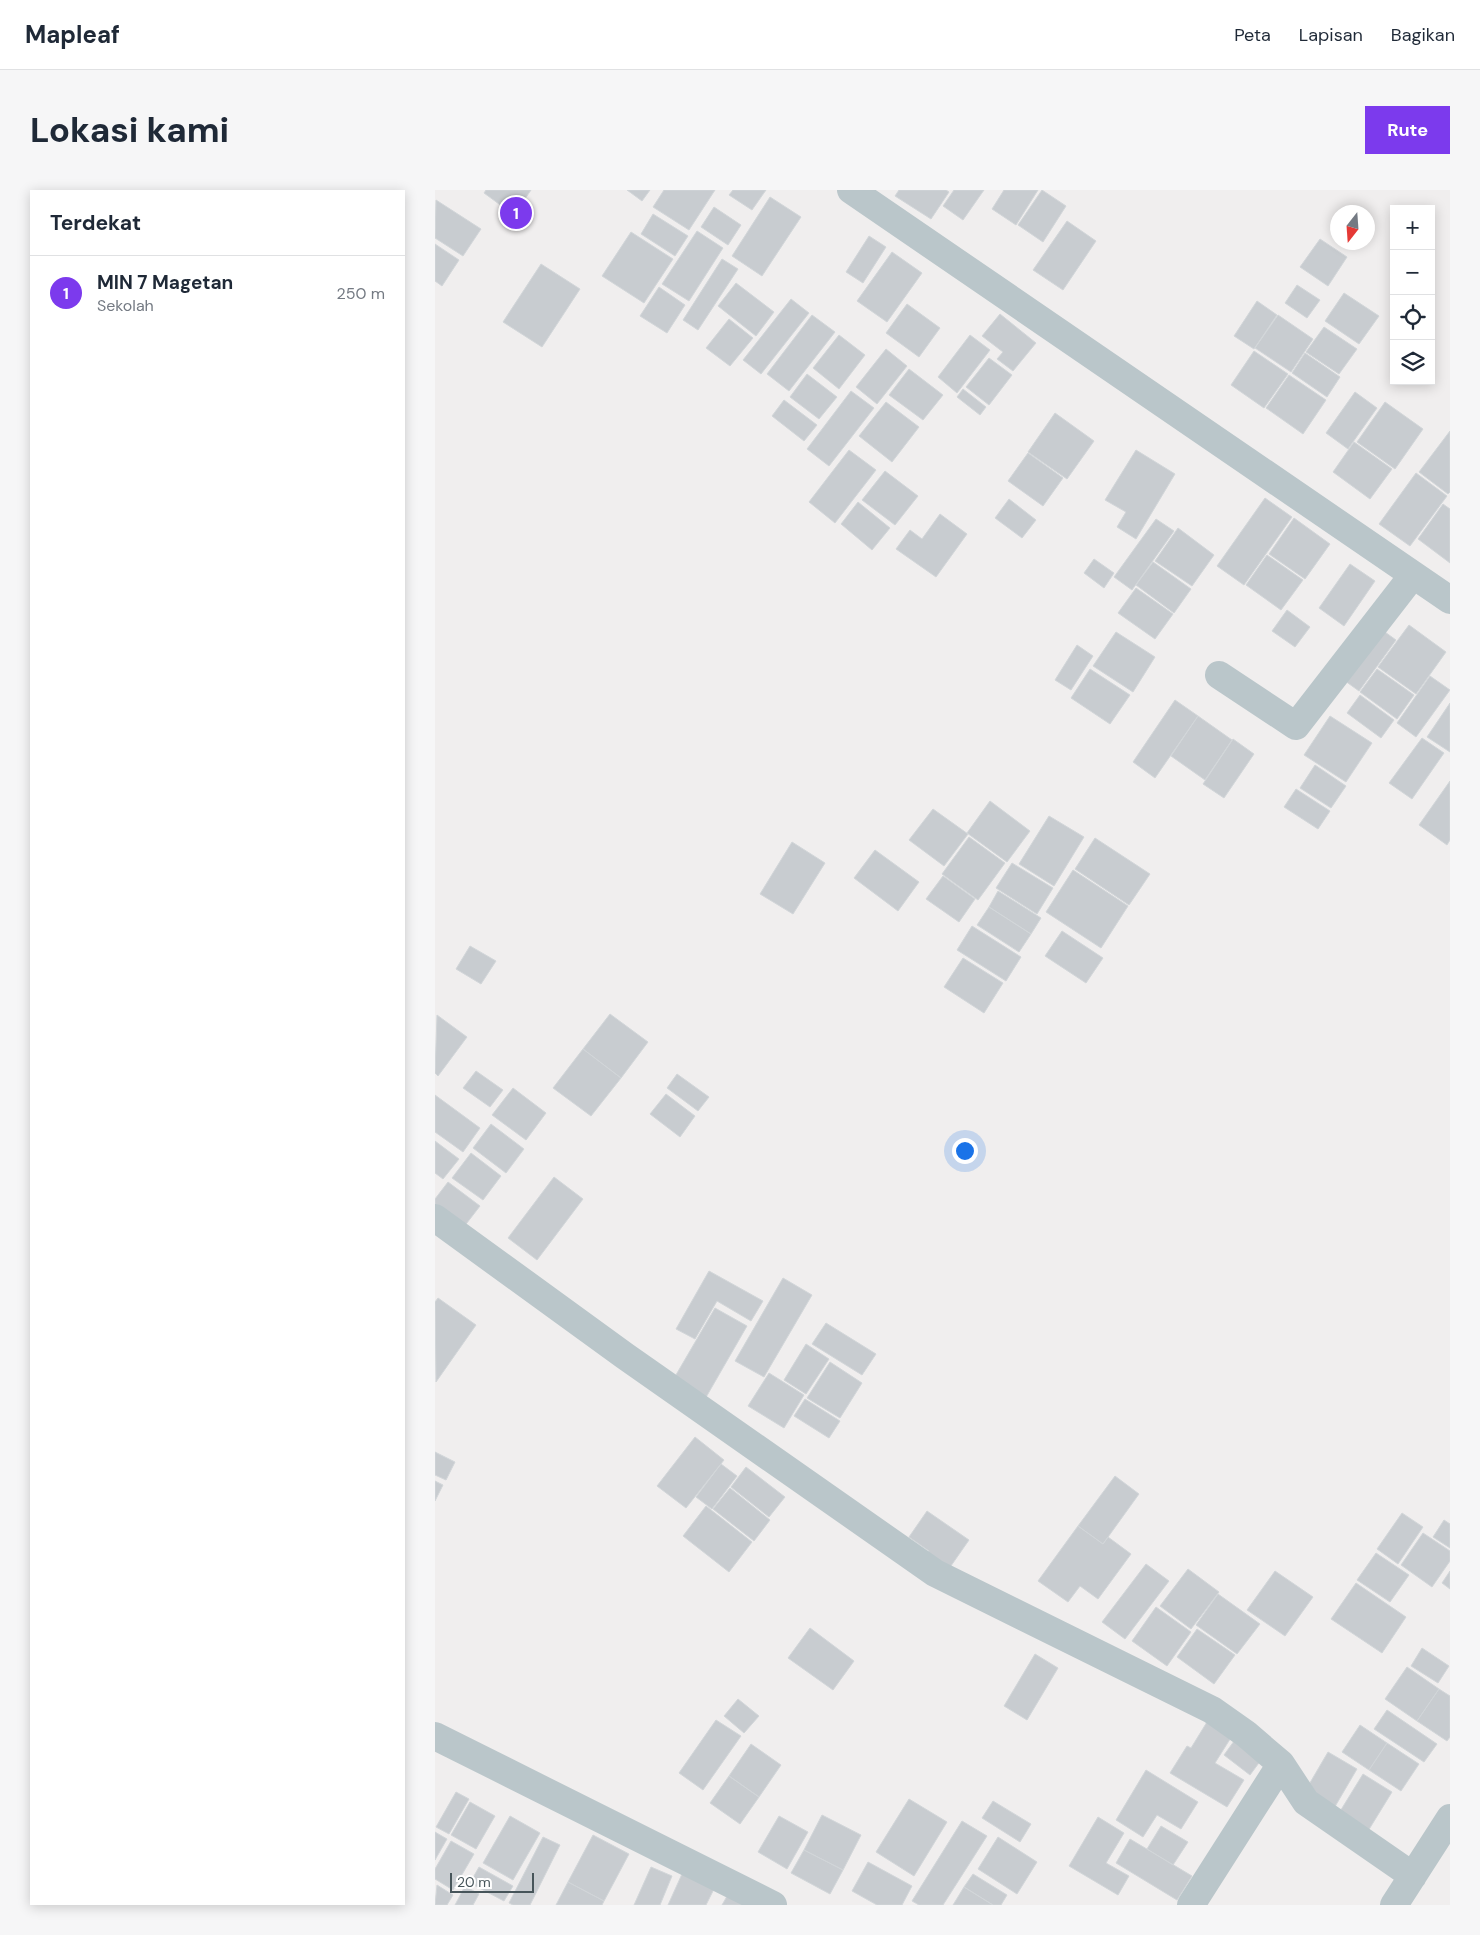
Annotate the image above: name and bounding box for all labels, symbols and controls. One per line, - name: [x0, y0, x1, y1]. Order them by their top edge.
- text: Mapleaf: [25, 19, 120, 50]
- text: Peta: [1234, 23, 1271, 47]
- text: Lapisan: [1299, 23, 1363, 47]
- text: Bagikan: [1391, 23, 1455, 47]
- button: Rute: [1365, 106, 1450, 154]
- text: Lokasi kami: [30, 107, 229, 153]
- pin: 1: [500, 194, 532, 232]
- north arrow: [1330, 205, 1375, 250]
- map controls: [1390, 205, 1435, 385]
- button: +: [1390, 205, 1435, 250]
- text: Terdekat: [50, 209, 141, 237]
- button: −: [1390, 250, 1435, 295]
- text: MIN 7 Magetan: [97, 270, 233, 295]
- text: 1: [63, 283, 69, 304]
- text: 250 m: [337, 283, 385, 304]
- text: Sekolah: [97, 295, 154, 316]
- button: locate: [1390, 295, 1435, 340]
- button: layers: [1390, 340, 1435, 385]
- your location: [952, 1138, 978, 1164]
- scale bar: [450, 1870, 534, 1893]
- text: 20 m: [457, 1873, 491, 1891]

